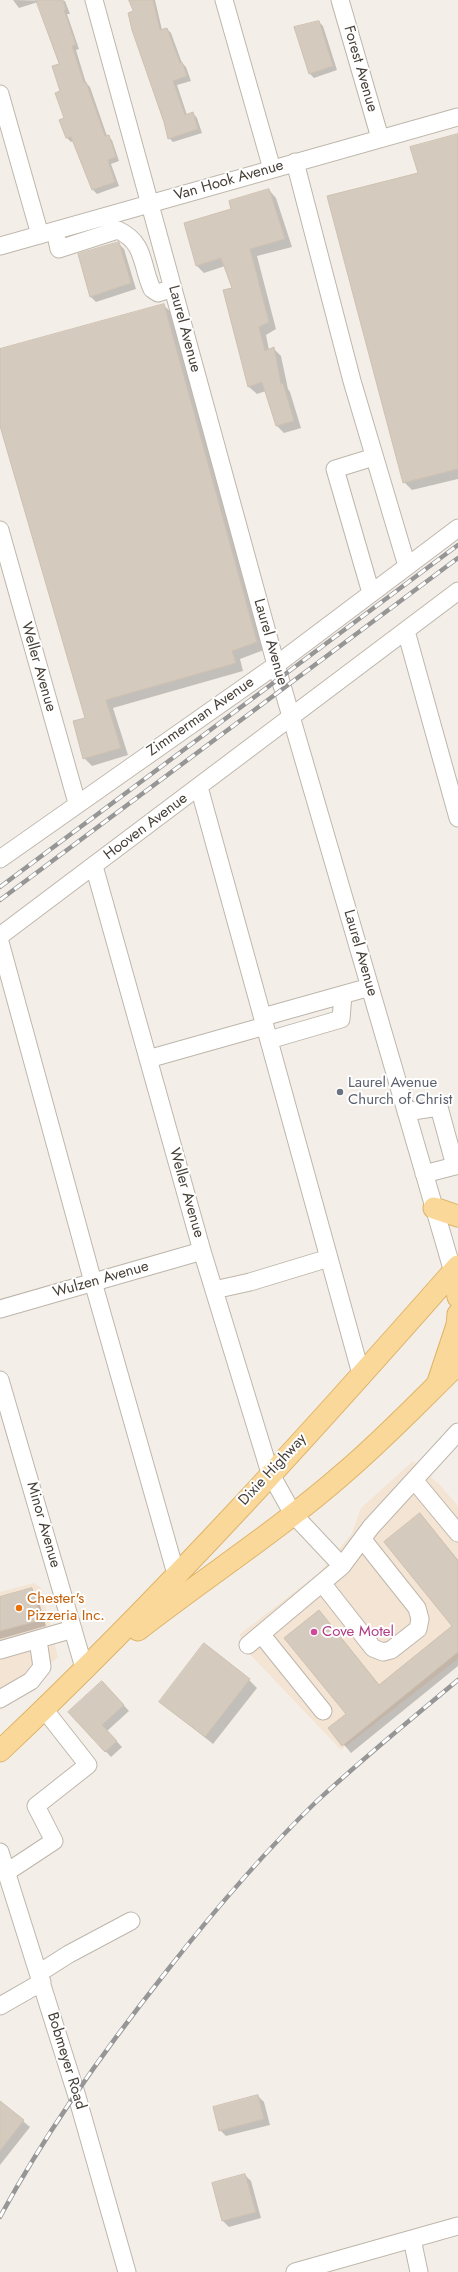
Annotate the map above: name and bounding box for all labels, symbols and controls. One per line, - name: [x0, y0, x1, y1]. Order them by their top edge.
- street label: Forest Avenue: [339, 24, 381, 114]
- street label: Van Hook Avenue: [172, 157, 286, 205]
- street label: Laurel Avenue: [164, 284, 204, 374]
- street label: Laurel Avenue: [249, 597, 291, 687]
- street label: Weller Avenue: [17, 620, 59, 714]
- street label: Zimmerman Avenue: [144, 673, 258, 761]
- street label: Hooven Avenue: [101, 790, 191, 864]
- street label: Laurel Avenue: [339, 908, 381, 998]
- place label: Laurel Avenue Church of Christ: [348, 1074, 452, 1109]
- marker: Laurel Avenue Church of Christ: [335, 1087, 345, 1097]
- street label: Weller Avenue: [165, 1146, 207, 1240]
- street label: Wulzen Avenue: [51, 1258, 151, 1302]
- street label: Dixie Highway: [235, 1430, 311, 1510]
- street label: Minor Avenue: [22, 1480, 64, 1570]
- place label: Chester's Pizzeria Inc.: [27, 1590, 105, 1625]
- marker: Chester's Pizzeria Inc.: [14, 1603, 24, 1613]
- place label: Cove Motel: [322, 1623, 394, 1641]
- marker: Cove Motel: [309, 1627, 319, 1637]
- street label: Bobmeyer Road: [43, 2010, 89, 2112]

